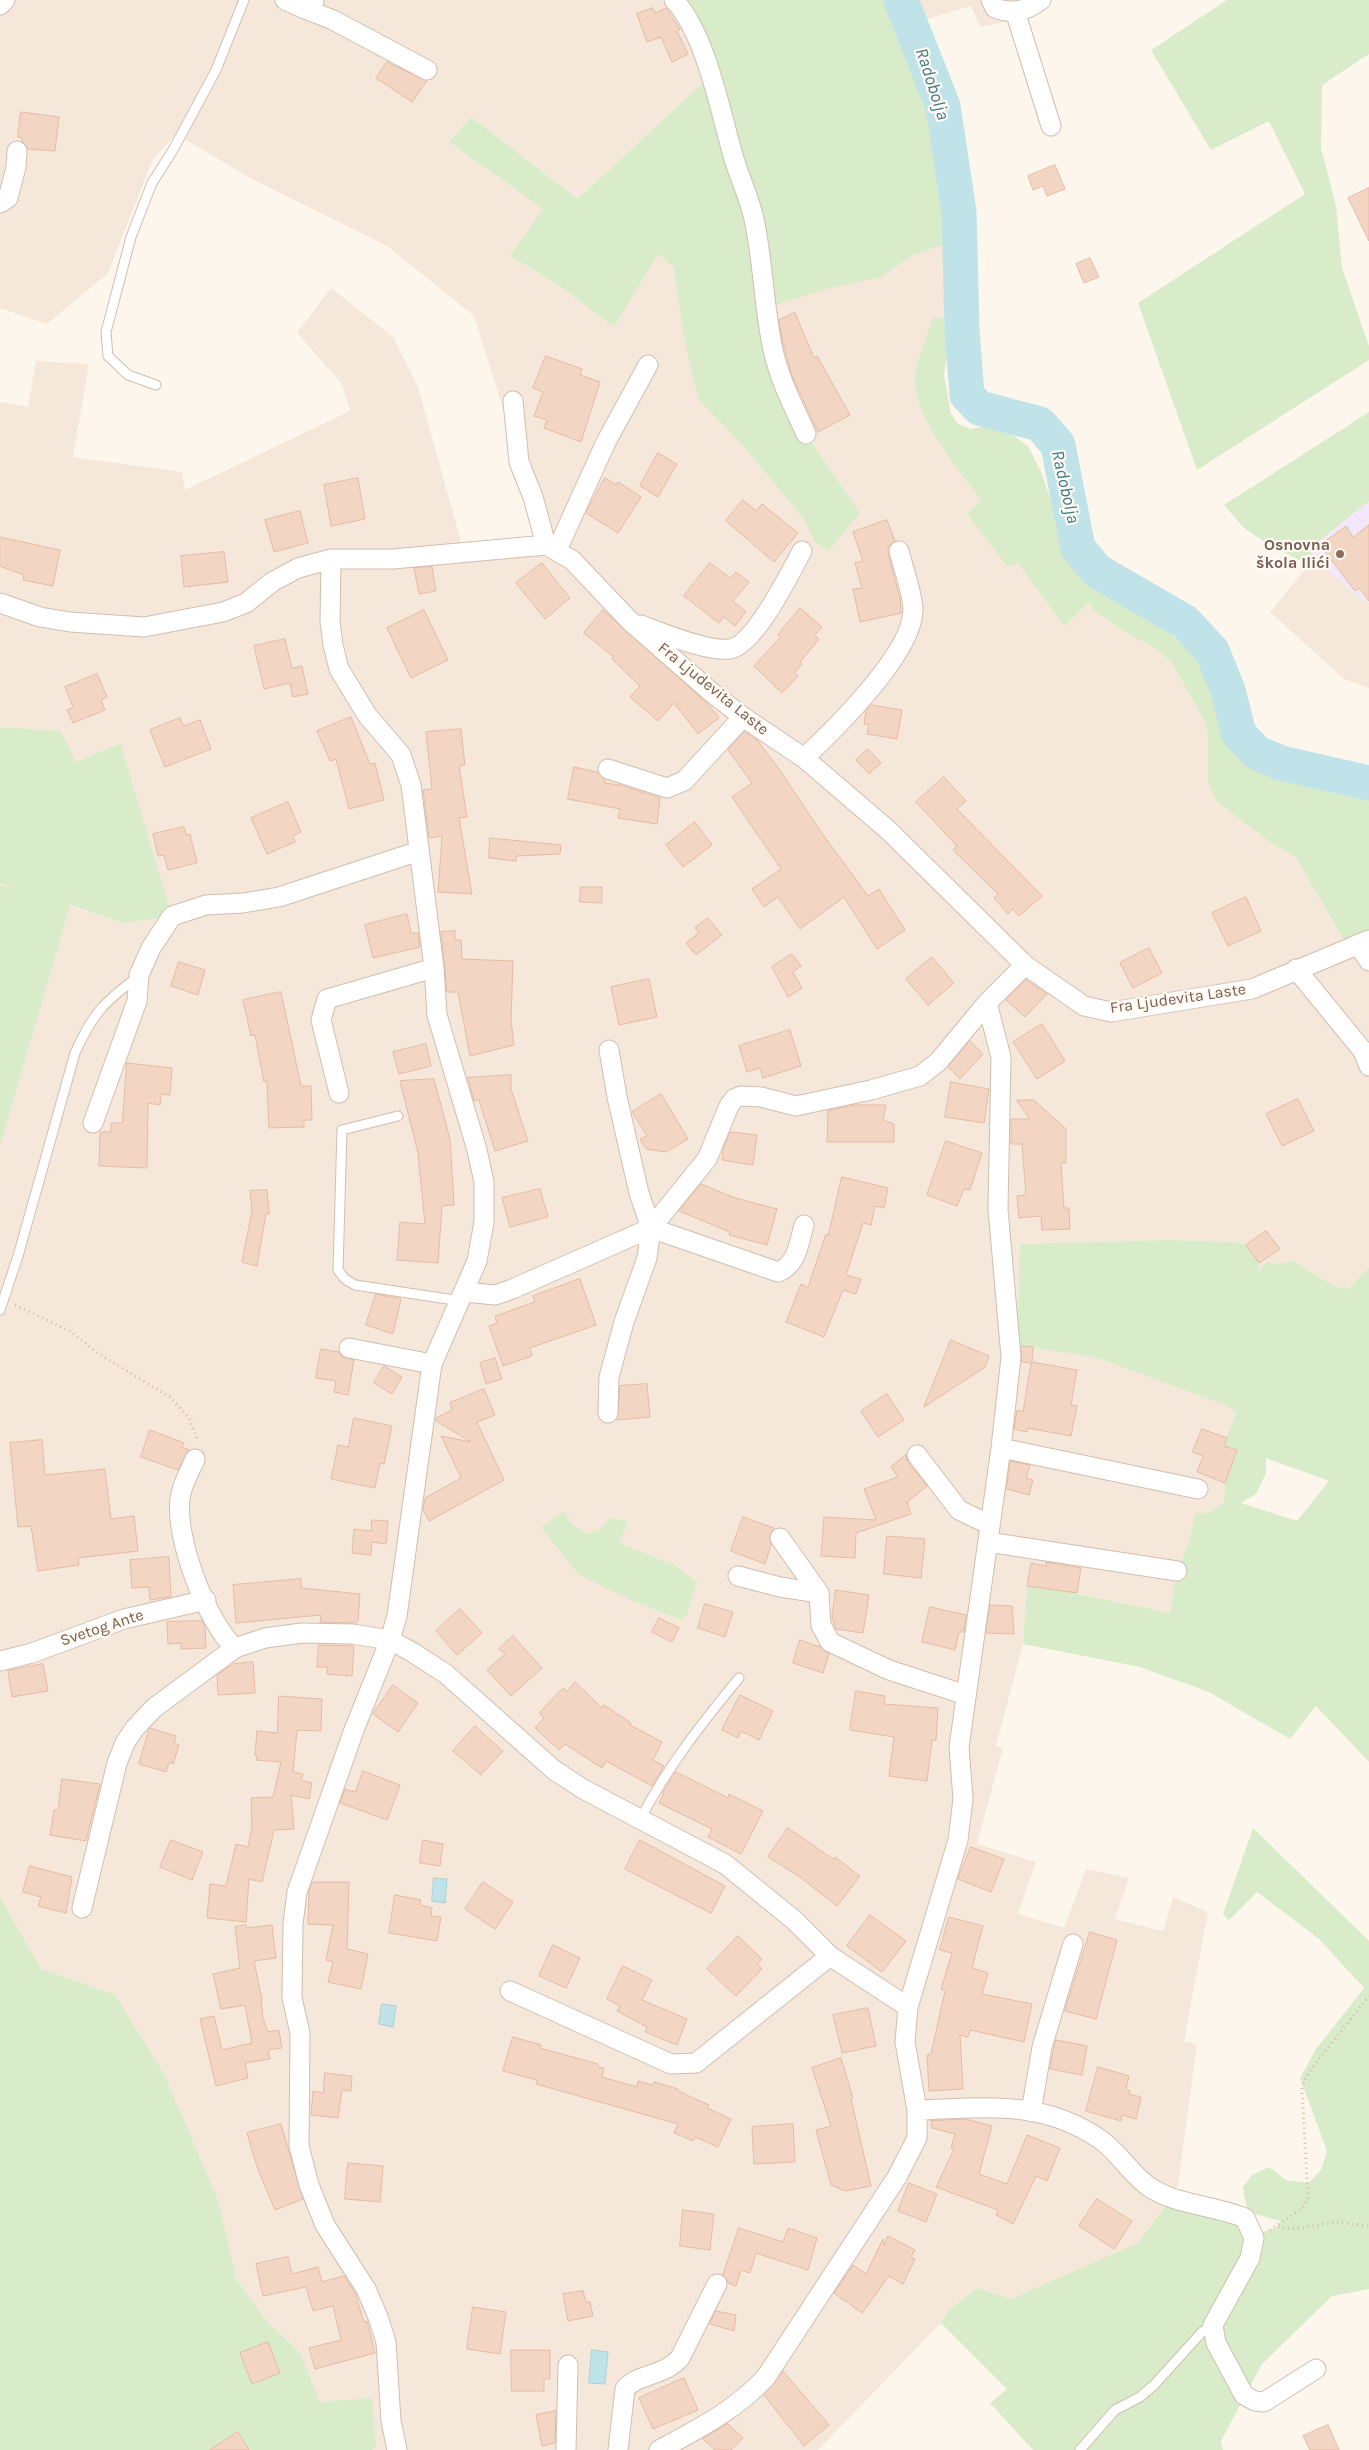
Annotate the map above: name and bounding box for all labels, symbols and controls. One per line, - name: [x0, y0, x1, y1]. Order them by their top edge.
- water label: Radobolja: [910, 45, 954, 123]
- water label: Radobolja: [1046, 448, 1084, 526]
- place label: Osnovna škola Ilići: [1256, 535, 1330, 573]
- marker: Osnovna škola Ilići: [1334, 548, 1346, 560]
- street label: Fra Ljudevita Laste: [654, 638, 772, 740]
- street label: Fra Ljudevita Laste: [1109, 980, 1247, 1018]
- street label: Svetog Ante: [58, 1605, 146, 1651]

